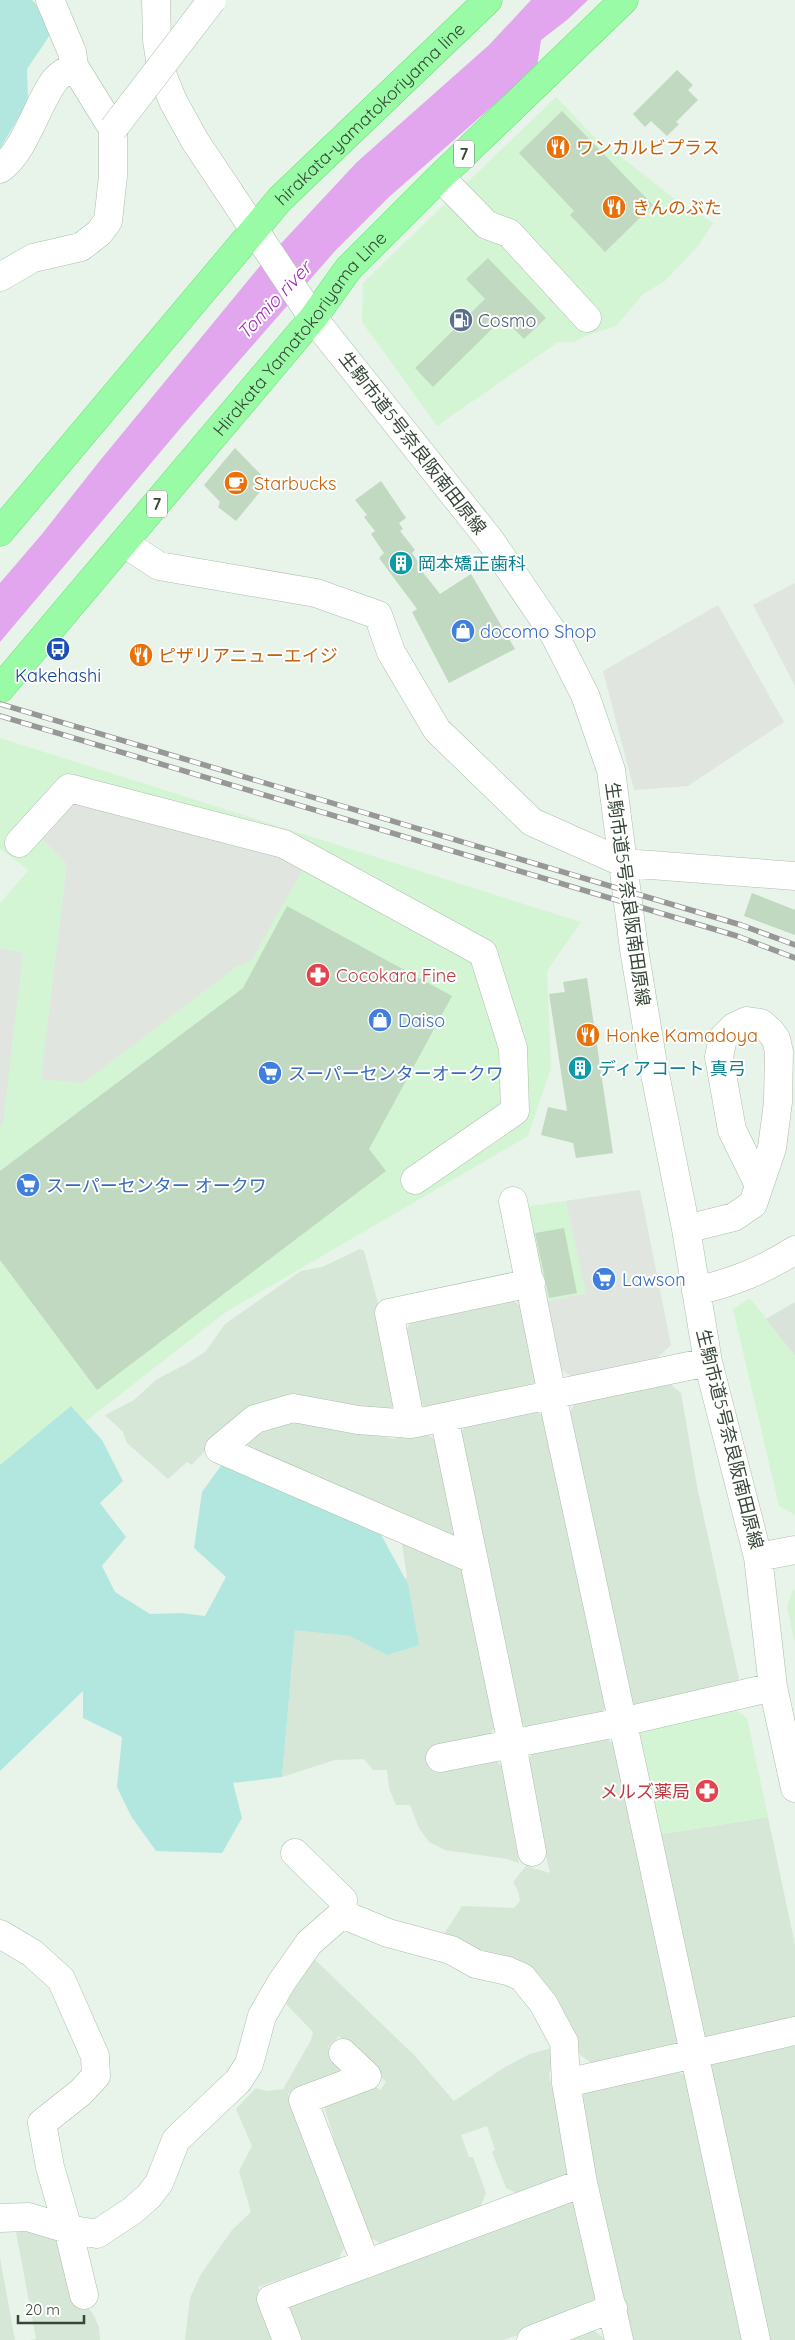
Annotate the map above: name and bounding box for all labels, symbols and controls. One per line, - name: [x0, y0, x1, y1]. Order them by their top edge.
- street label: hirakata-yamatokoriyama line: [270, 17, 469, 210]
- restaurant icon: ワンカルビプラス: [545, 134, 571, 160]
- place label: ワンカルビプラス: [576, 136, 720, 159]
- road number: 7: [454, 140, 474, 168]
- restaurant icon: きんのぶた: [601, 194, 627, 220]
- place label: きんのぶた: [632, 196, 722, 219]
- street label: Hirakata Yamatokoriyama Line: [207, 226, 391, 440]
- water label: Tomio river: [232, 254, 318, 344]
- fuel station icon: Cosmo: [448, 307, 474, 333]
- place label: Cosmo: [478, 309, 536, 332]
- street label: 生駒市道5号奈良阪南田原線: [334, 347, 492, 539]
- cafe icon: Starbucks: [223, 470, 249, 496]
- place label: Starbucks: [254, 472, 337, 495]
- road number: 7: [147, 490, 167, 518]
- building icon: 岡本矯正歯科: [388, 550, 414, 576]
- place label: 岡本矯正歯科: [418, 552, 526, 575]
- shop icon: docomo Shop: [450, 618, 476, 644]
- place label: docomo Shop: [480, 620, 596, 643]
- bus stop icon: Kakehashi: [45, 636, 71, 662]
- restaurant icon: ピザリアニューエイジ: [128, 642, 154, 668]
- place label: ピザリアニューエイジ: [158, 644, 338, 667]
- place label: Kakehashi: [15, 664, 101, 687]
- street label: 生駒市道5号奈良阪南田原線: [601, 781, 655, 1007]
- pharmacy icon: Cocokara Fine: [305, 962, 331, 988]
- place label: Cocokara Fine: [336, 964, 456, 987]
- shop icon: Daiso: [367, 1007, 393, 1033]
- place label: Daiso: [398, 1009, 445, 1032]
- restaurant icon: Honke Kamadoya: [575, 1022, 601, 1048]
- place label: Honke Kamadoya: [606, 1024, 758, 1047]
- building icon: ディアコート 真弓: [567, 1055, 593, 1081]
- place label: ディアコート 真弓: [598, 1057, 746, 1080]
- supermarket icon: スーパーセンターオークワ: [257, 1060, 283, 1086]
- place label: スーパーセンターオークワ: [288, 1062, 504, 1085]
- supermarket icon: スーパーセンター オークワ: [15, 1172, 41, 1198]
- place label: スーパーセンター オークワ: [46, 1174, 267, 1197]
- supermarket icon: Lawson: [591, 1266, 617, 1292]
- place label: Lawson: [622, 1268, 686, 1291]
- street label: 生駒市道5号奈良阪南田原線: [692, 1327, 768, 1551]
- pharmacy icon: メルズ薬局: [694, 1778, 720, 1804]
- place label: メルズ薬局: [600, 1780, 690, 1803]
- scale bar: [18, 2292, 84, 2324]
- text: 20 m: [25, 2300, 60, 2319]

